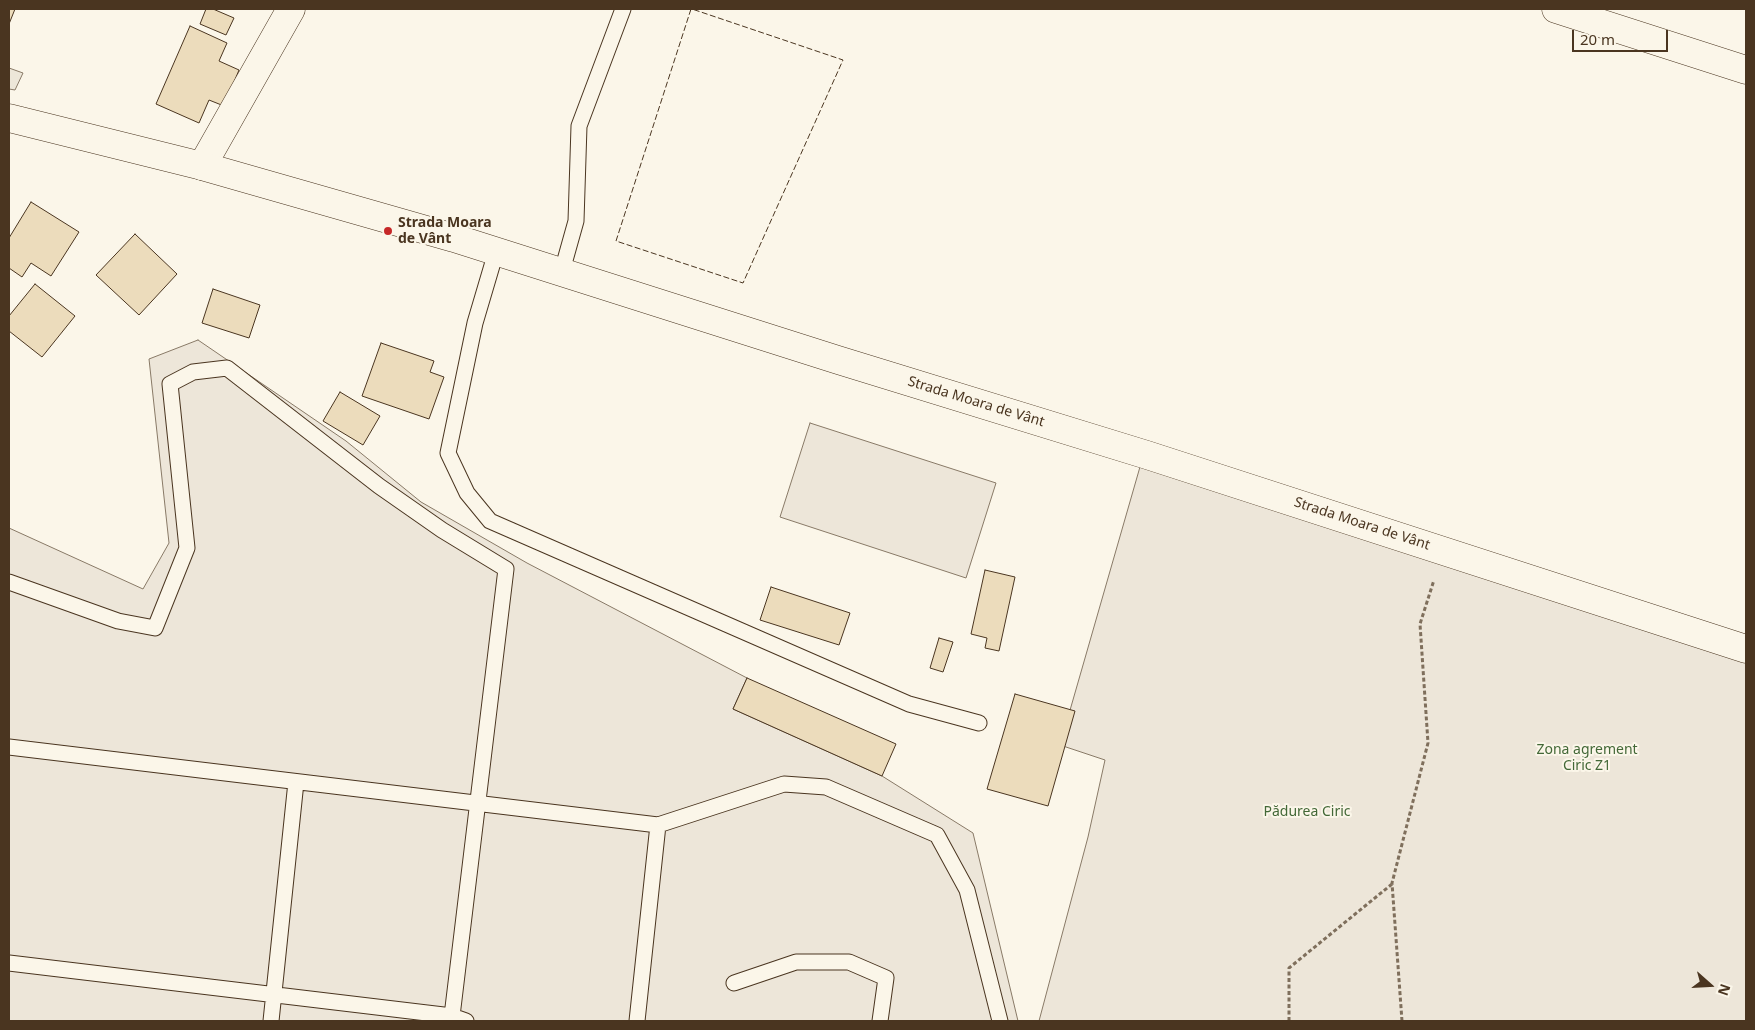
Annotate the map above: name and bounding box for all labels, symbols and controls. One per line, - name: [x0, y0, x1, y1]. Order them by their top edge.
- scale bar: [1575, 20, 1671, 52]
- text: 20 m: [1580, 29, 1615, 49]
- place label: Strada Moara de Vânt: [398, 215, 492, 248]
- marker: Strada Moara de Vânt: [382, 225, 394, 237]
- street label: Strada Moara de Vânt: [906, 373, 1046, 431]
- street label: Strada Moara de Vânt: [1292, 494, 1432, 554]
- park label: Zona agrement Ciric Z1: [1536, 742, 1638, 774]
- park label: Pădurea Ciric: [1263, 804, 1351, 820]
- north arrow: [1685, 960, 1735, 1010]
- text: N: [1714, 982, 1735, 999]

